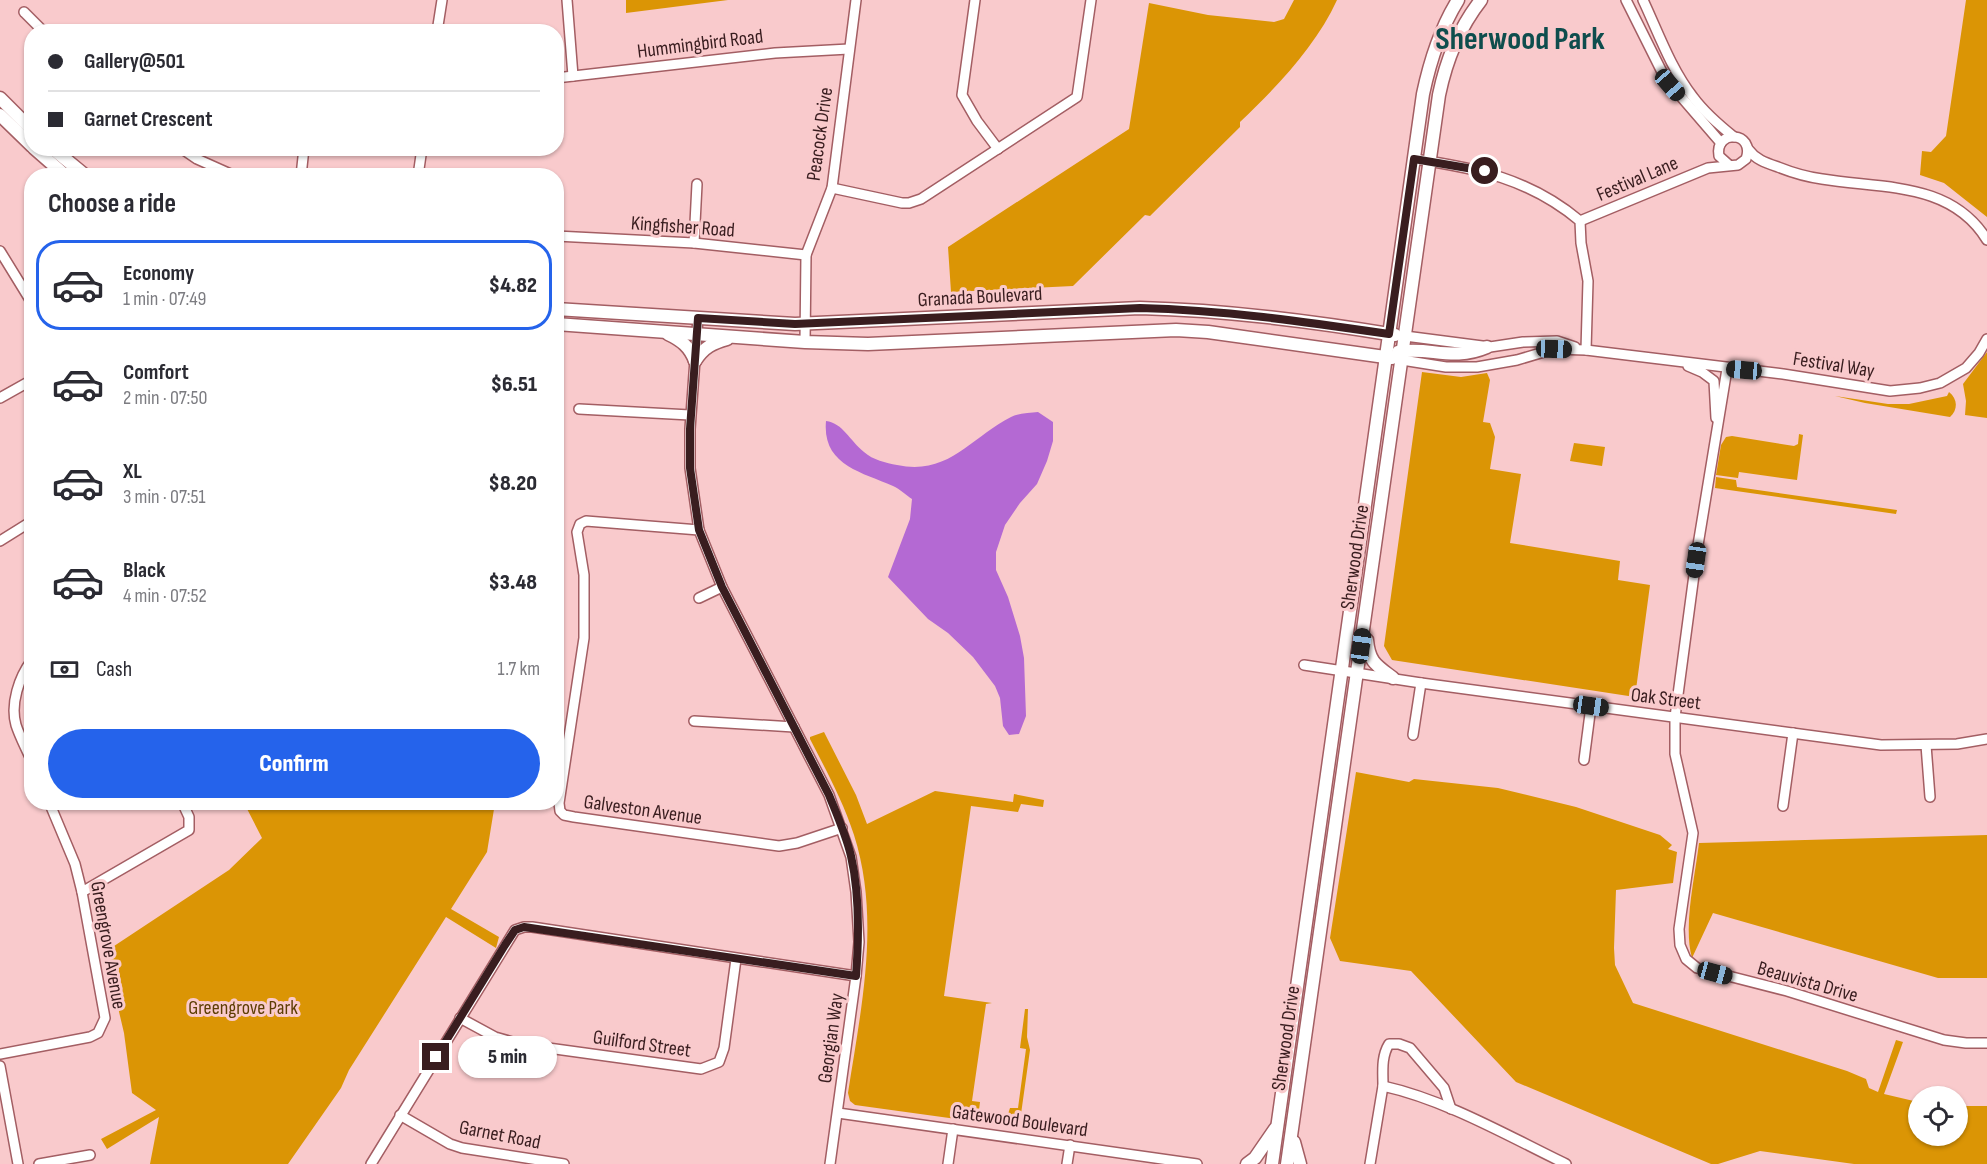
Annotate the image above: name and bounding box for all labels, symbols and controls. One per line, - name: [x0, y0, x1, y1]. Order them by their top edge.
- district label: Sherwood Park: [1435, 20, 1605, 59]
- street label: Hummingbird Road: [636, 24, 764, 64]
- text: Gallery@501: [84, 48, 185, 75]
- car: [1651, 66, 1689, 104]
- street label: Peacock Drive: [802, 86, 838, 182]
- text: Garnet Crescent: [84, 106, 212, 133]
- street label: Festival Lane: [1593, 151, 1682, 207]
- route start: [1471, 157, 1498, 184]
- text: Choose a ride: [48, 188, 176, 220]
- street label: Kingfisher Road: [630, 211, 736, 243]
- icon: car: [51, 258, 105, 312]
- text: Economy: [123, 260, 194, 287]
- text: $4.82: [489, 272, 537, 299]
- street label: Granada Boulevard: [917, 282, 1043, 312]
- text: 1 min · 07:49: [123, 287, 206, 311]
- car: [1536, 339, 1572, 359]
- street label: Festival Way: [1791, 347, 1877, 383]
- icon: car: [51, 357, 105, 411]
- text: Comfort: [123, 359, 189, 386]
- car: [1725, 359, 1763, 381]
- text: $6.51: [491, 371, 537, 398]
- text: 2 min · 07:50: [123, 386, 207, 410]
- icon: car: [51, 456, 105, 510]
- text: XL: [123, 458, 142, 485]
- text: $8.20: [489, 470, 537, 497]
- text: 3 min · 07:51: [123, 485, 206, 509]
- street label: Sherwood Drive: [1336, 503, 1374, 611]
- car: [1685, 541, 1707, 579]
- icon: car: [51, 555, 105, 609]
- text: Black: [123, 557, 165, 584]
- text: $3.48: [488, 569, 537, 596]
- text: 4 min · 07:52: [123, 584, 207, 608]
- car: [1350, 627, 1372, 665]
- icon: cash: [48, 653, 81, 686]
- text: Cash: [96, 656, 132, 683]
- text: 1.7 km: [498, 657, 540, 681]
- street label: Oak Street: [1629, 683, 1702, 715]
- car: [1572, 695, 1610, 717]
- button: Confirm: [48, 729, 540, 798]
- street label: Galveston Avenue: [582, 790, 703, 830]
- street label: Greengrove Avenue: [85, 879, 131, 1011]
- street label: Beauvista Drive: [1755, 956, 1861, 1008]
- car: [1695, 960, 1735, 986]
- street label: Sherwood Drive: [1267, 984, 1305, 1092]
- street label: Georgian Way: [813, 991, 849, 1085]
- park label: Greengrove Park: [188, 996, 298, 1020]
- street label: Guilford Street: [591, 1025, 692, 1063]
- callout: 5 min: [457, 1036, 556, 1078]
- route end: [422, 1043, 449, 1070]
- text: 5 min: [488, 1045, 527, 1069]
- map controls: [1908, 1086, 1968, 1146]
- button: locate: [1908, 1086, 1968, 1146]
- street label: Gatewood Boulevard: [950, 1100, 1089, 1142]
- street label: Garnet Road: [457, 1115, 543, 1155]

